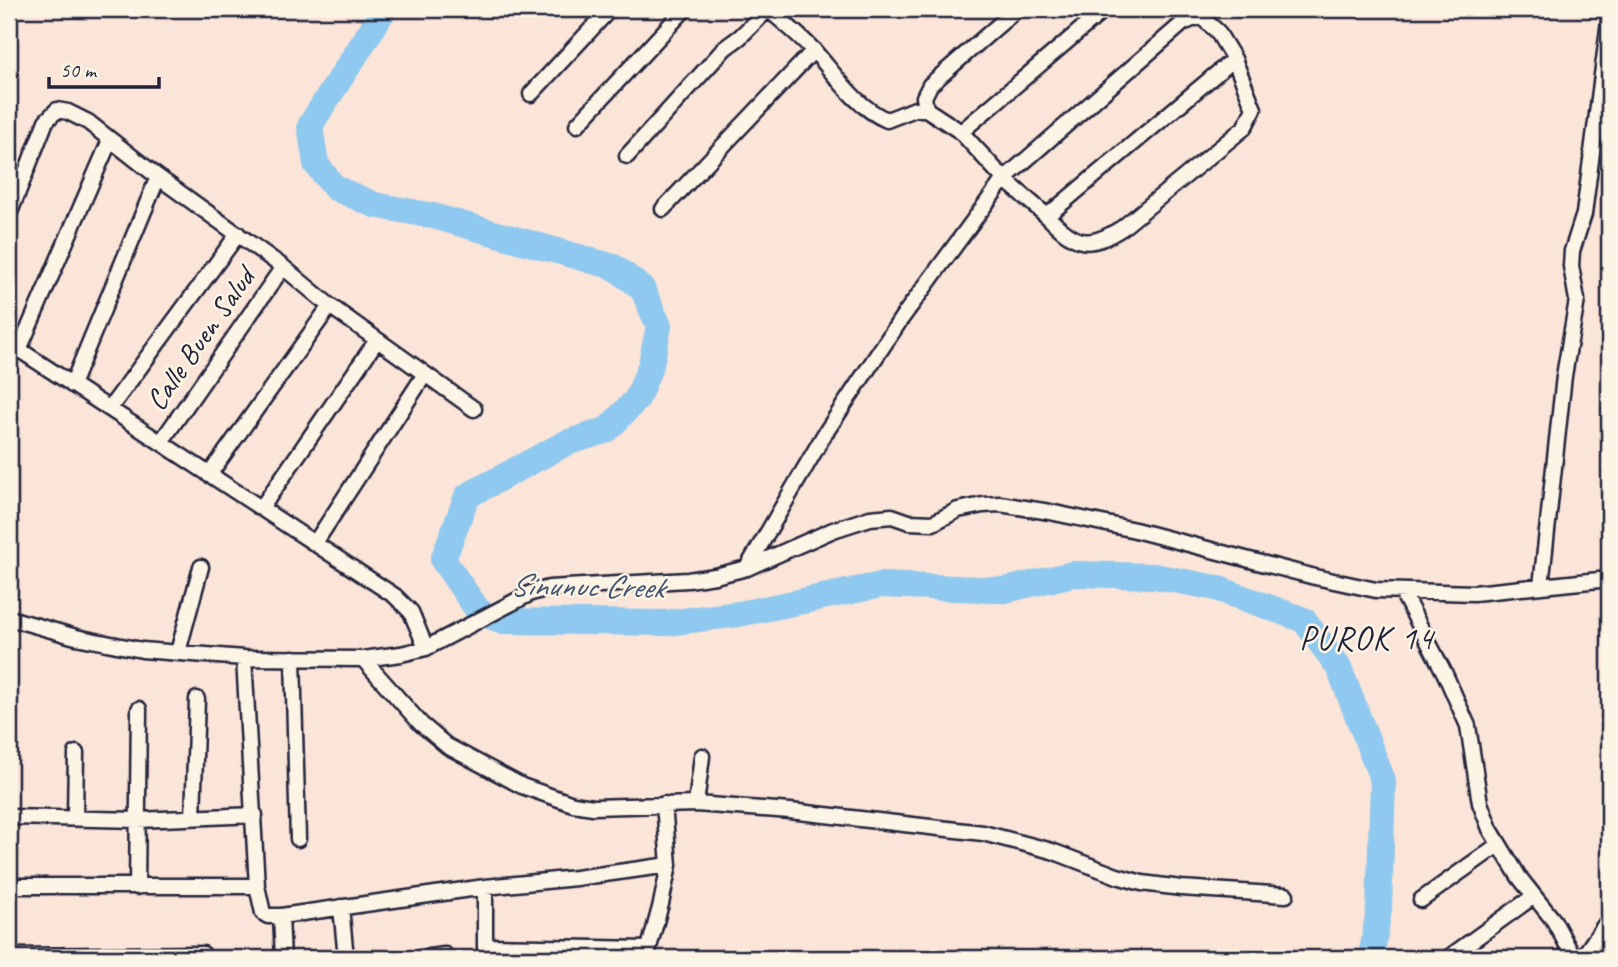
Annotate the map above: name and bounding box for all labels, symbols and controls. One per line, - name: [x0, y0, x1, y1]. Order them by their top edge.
- scale bar: [49, 46, 159, 90]
- text: 50 m: [60, 57, 98, 83]
- street label: Calle Buen Salud: [137, 257, 265, 418]
- water label: Sinunuc Creek: [510, 564, 669, 608]
- district label: PUROK 14: [1299, 617, 1436, 659]

